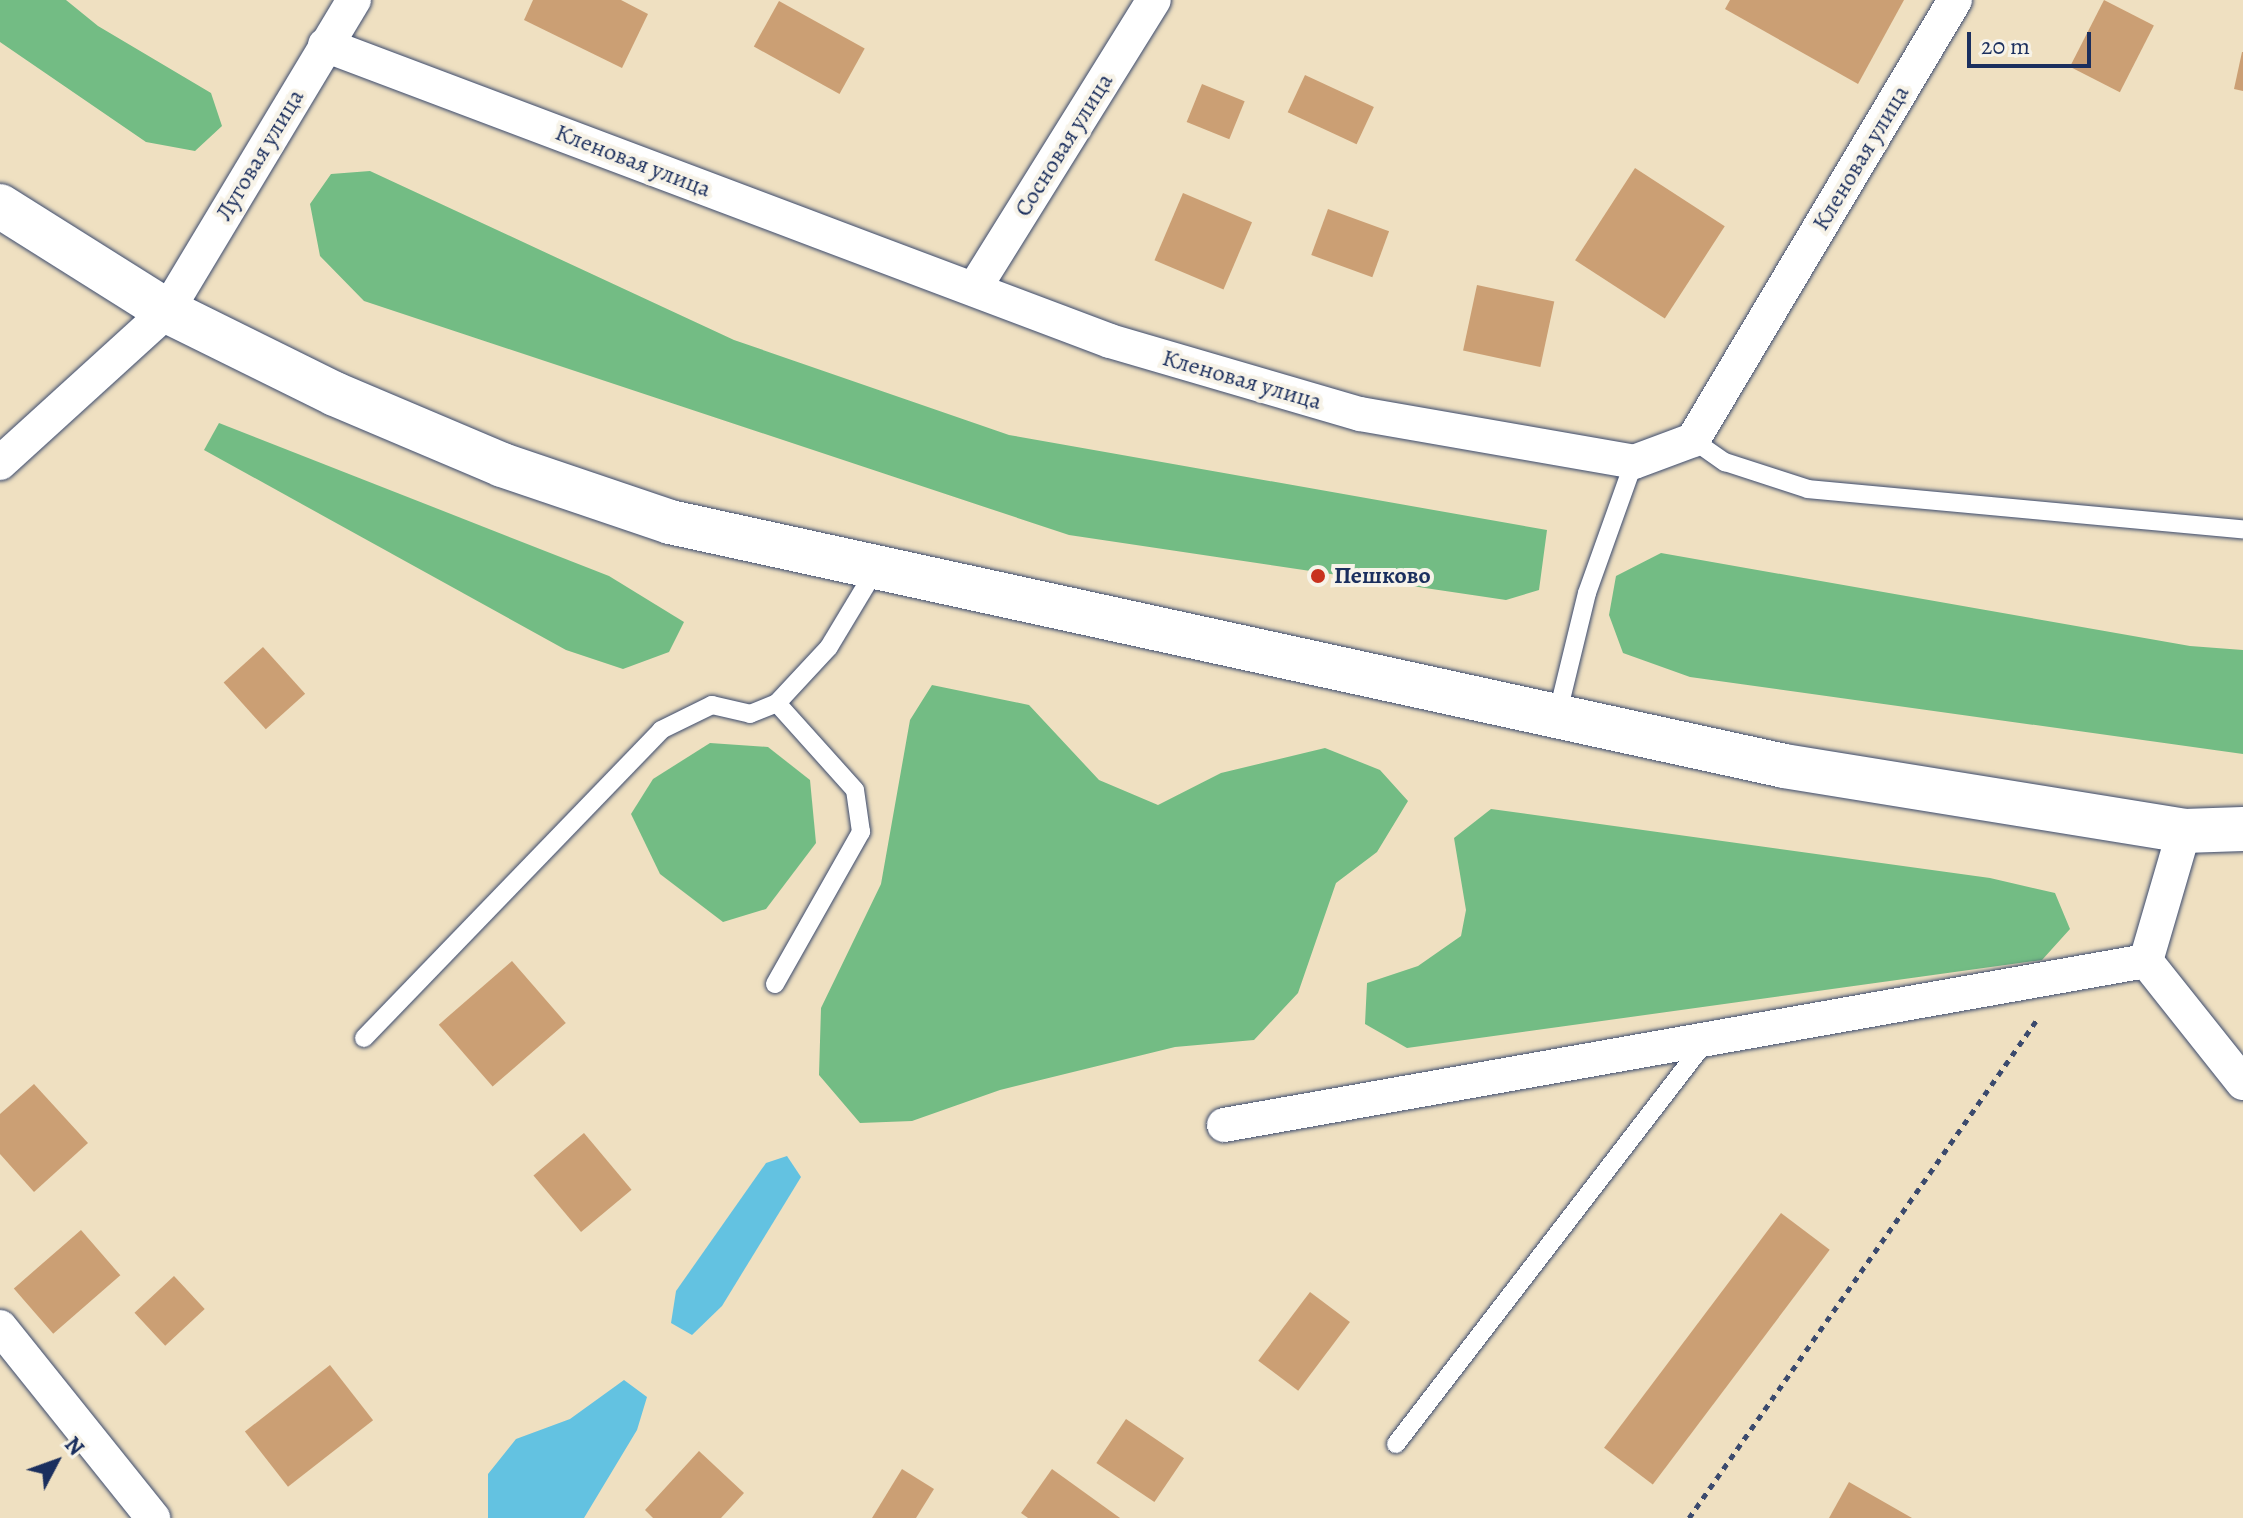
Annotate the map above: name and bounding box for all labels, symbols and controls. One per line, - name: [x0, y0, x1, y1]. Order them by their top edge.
- scale bar: [1971, 16, 2095, 66]
- text: 20 m: [1981, 30, 2030, 62]
- street label: Сосновая улица: [1009, 68, 1119, 222]
- street label: Кленовая улица: [1806, 80, 1916, 236]
- street label: Луговая улица: [210, 84, 310, 226]
- street label: Кленовая улица: [551, 118, 715, 204]
- street label: Кленовая улица: [1159, 344, 1325, 416]
- place label: Пешково: [1334, 562, 1431, 590]
- marker: Пешково: [1309, 567, 1327, 585]
- north arrow: [16, 1422, 96, 1502]
- text: N: [58, 1430, 91, 1462]

